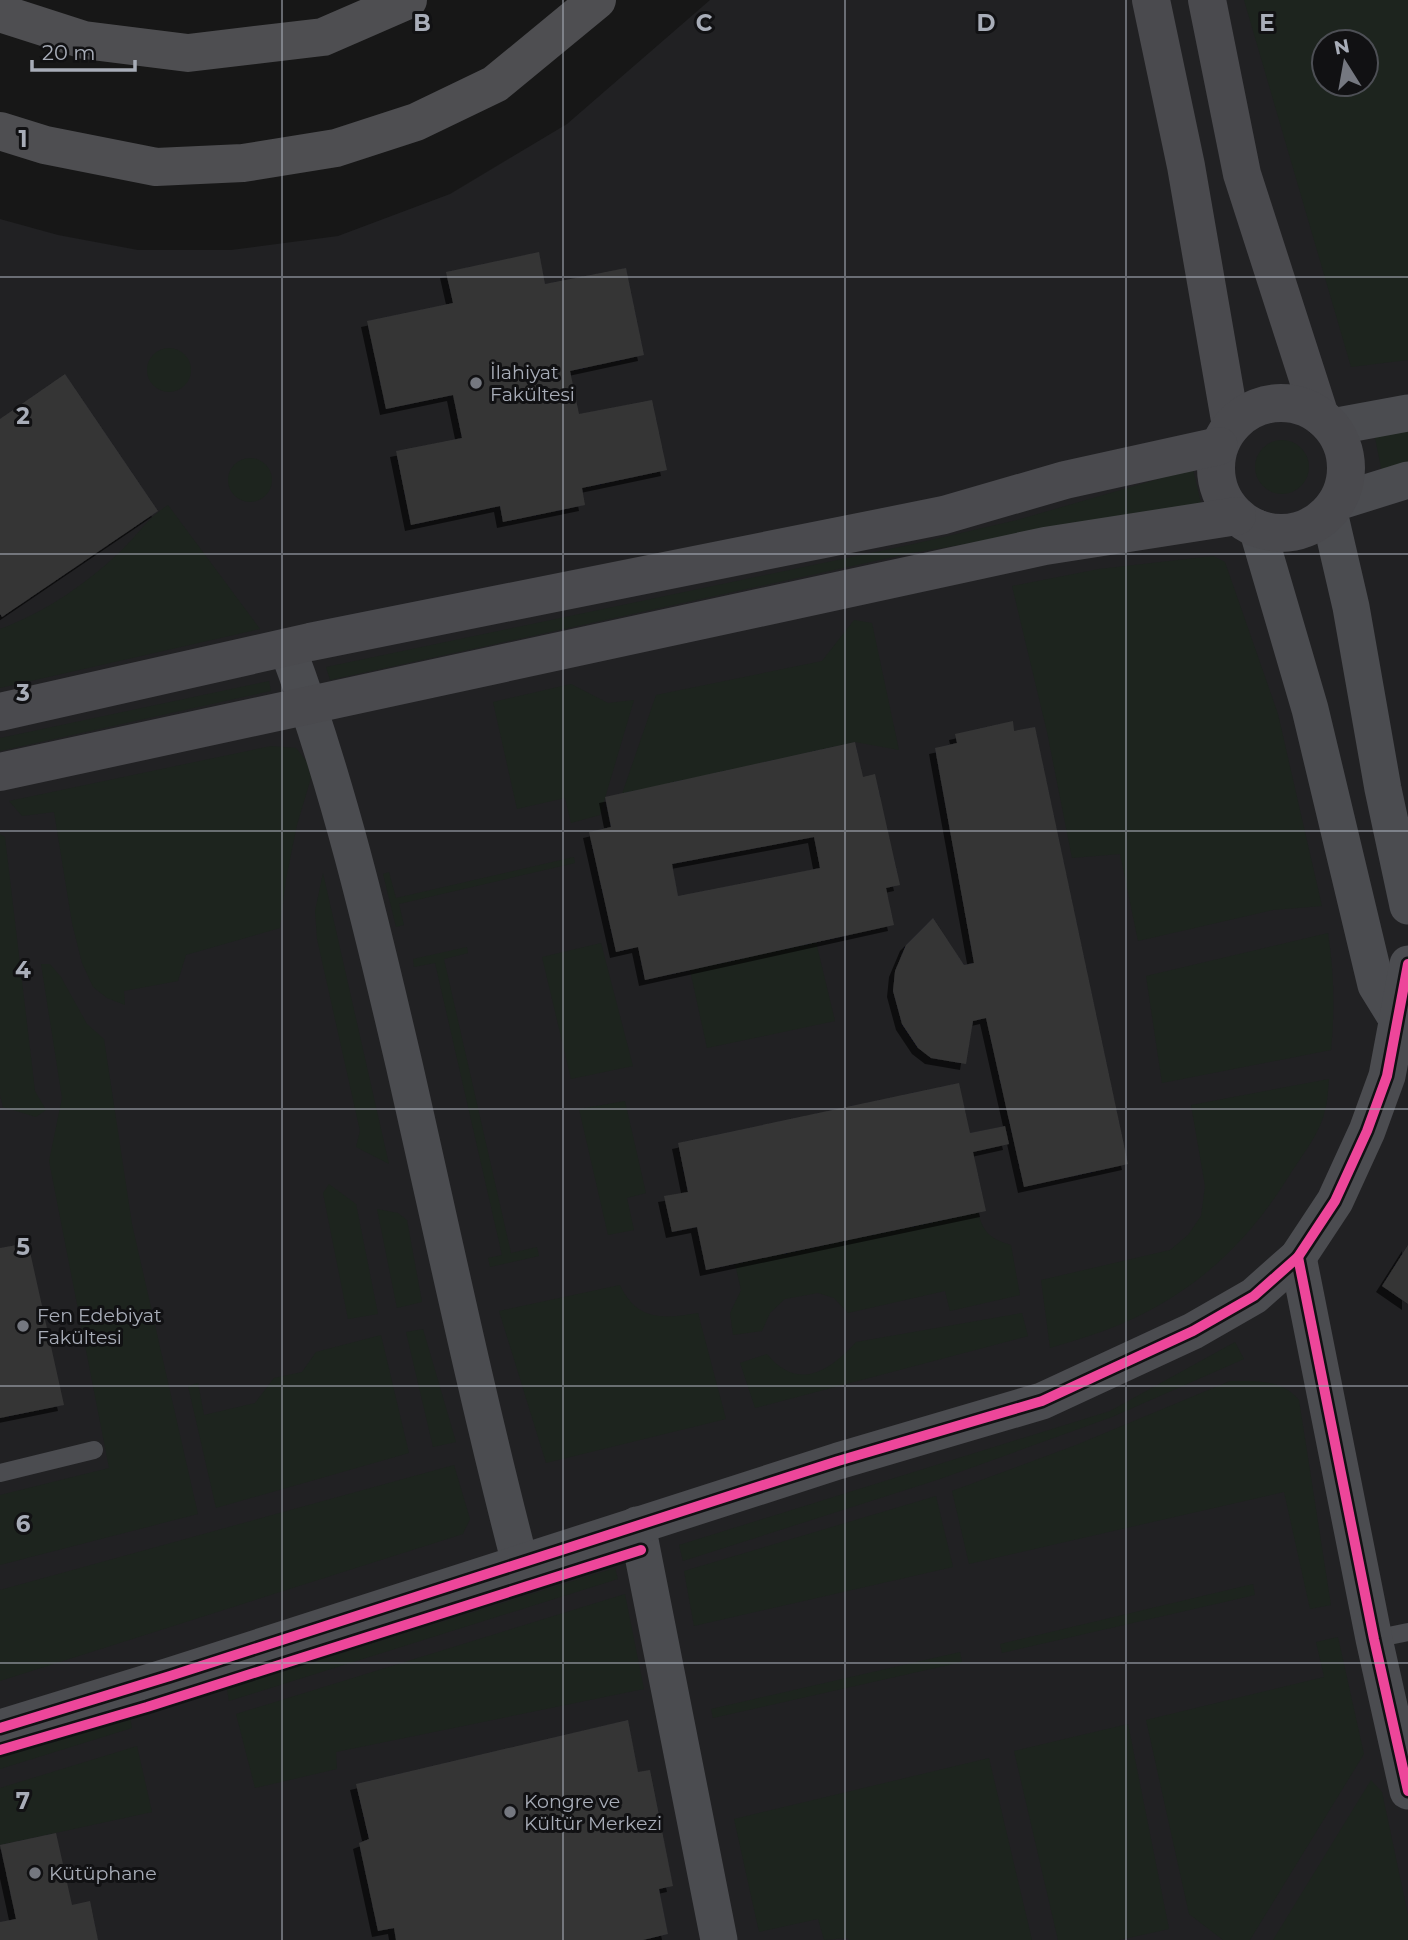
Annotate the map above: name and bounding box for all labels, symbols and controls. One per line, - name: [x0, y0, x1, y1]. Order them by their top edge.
- text: B: [413, 9, 431, 37]
- text: C: [696, 9, 713, 37]
- text: D: [977, 9, 996, 37]
- text: E: [1259, 9, 1275, 37]
- scale bar: [32, 28, 135, 72]
- north arrow: [1310, 28, 1380, 98]
- text: N: [1332, 34, 1352, 60]
- text: 20 m: [42, 40, 96, 65]
- text: 1: [18, 125, 28, 153]
- place label: İlahiyat Fakültesi: [490, 361, 575, 406]
- marker: İlahiyat Fakültesi: [468, 375, 484, 391]
- text: 2: [16, 402, 30, 430]
- text: 3: [15, 679, 30, 707]
- text: 4: [15, 956, 31, 984]
- text: 5: [16, 1233, 30, 1261]
- place label: Fen Edebiyat Fakültesi: [37, 1304, 162, 1349]
- marker: Fen Edebiyat Fakültesi: [15, 1318, 31, 1334]
- text: 6: [16, 1510, 31, 1538]
- text: 7: [16, 1787, 30, 1815]
- place label: Kongre ve Kültür Merkezi: [524, 1790, 662, 1835]
- marker: Kongre ve Kültür Merkezi: [502, 1804, 518, 1820]
- place label: Kütüphane: [49, 1862, 157, 1885]
- marker: Kütüphane: [27, 1865, 43, 1881]

